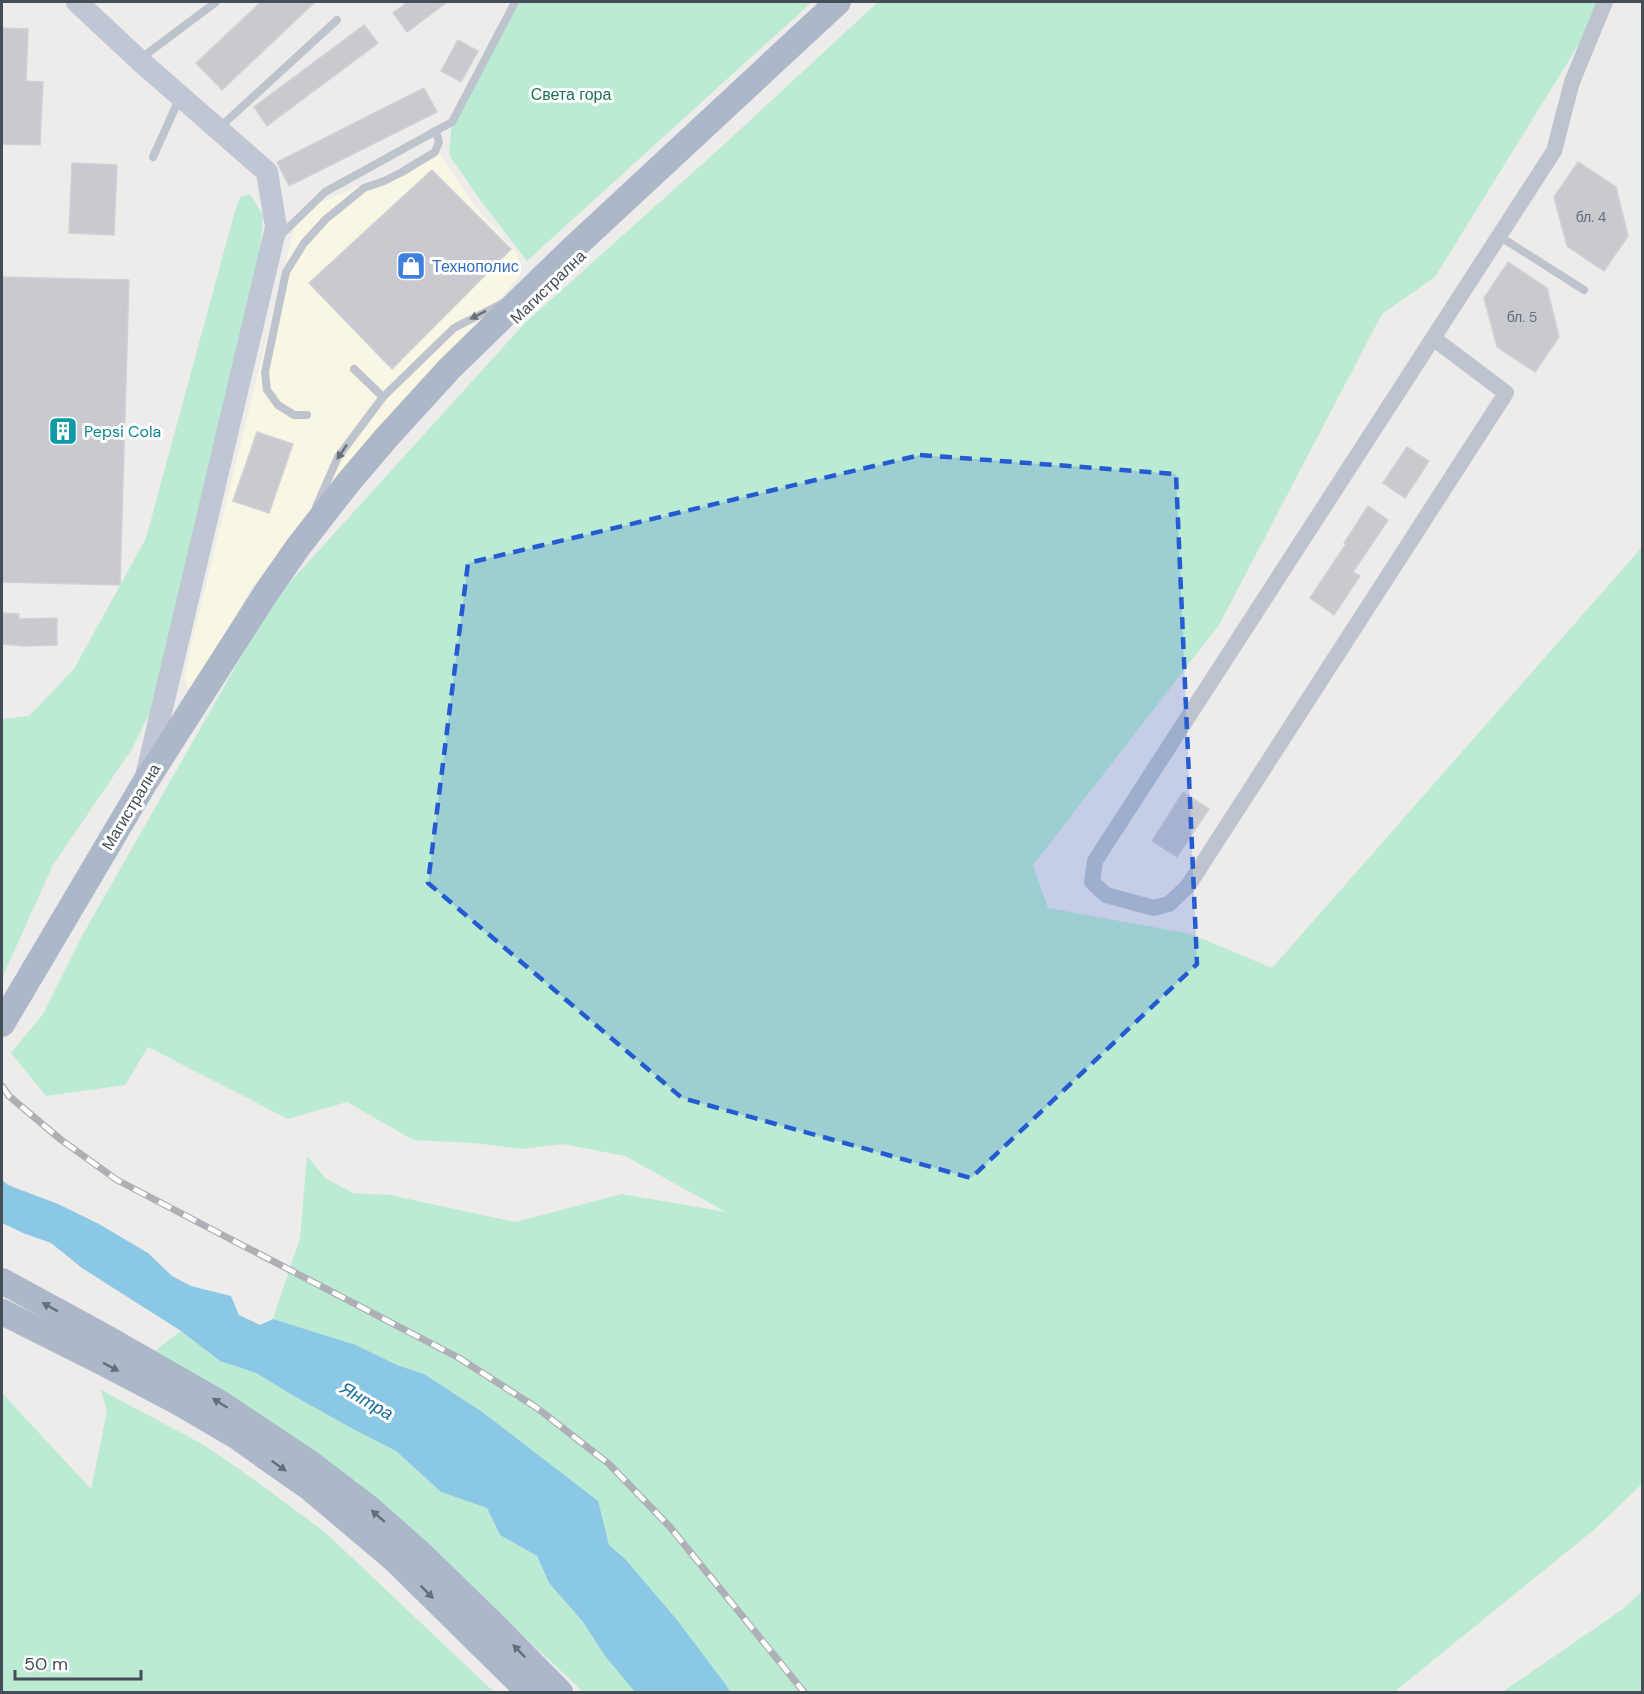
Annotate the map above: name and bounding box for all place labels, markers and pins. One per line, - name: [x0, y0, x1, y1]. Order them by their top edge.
- shop icon: Технополис: [395, 250, 427, 282]
- place label: Технополис: [432, 256, 519, 277]
- building icon: Pepsi Cola: [47, 415, 79, 447]
- place label: Pepsi Cola: [84, 421, 161, 442]

